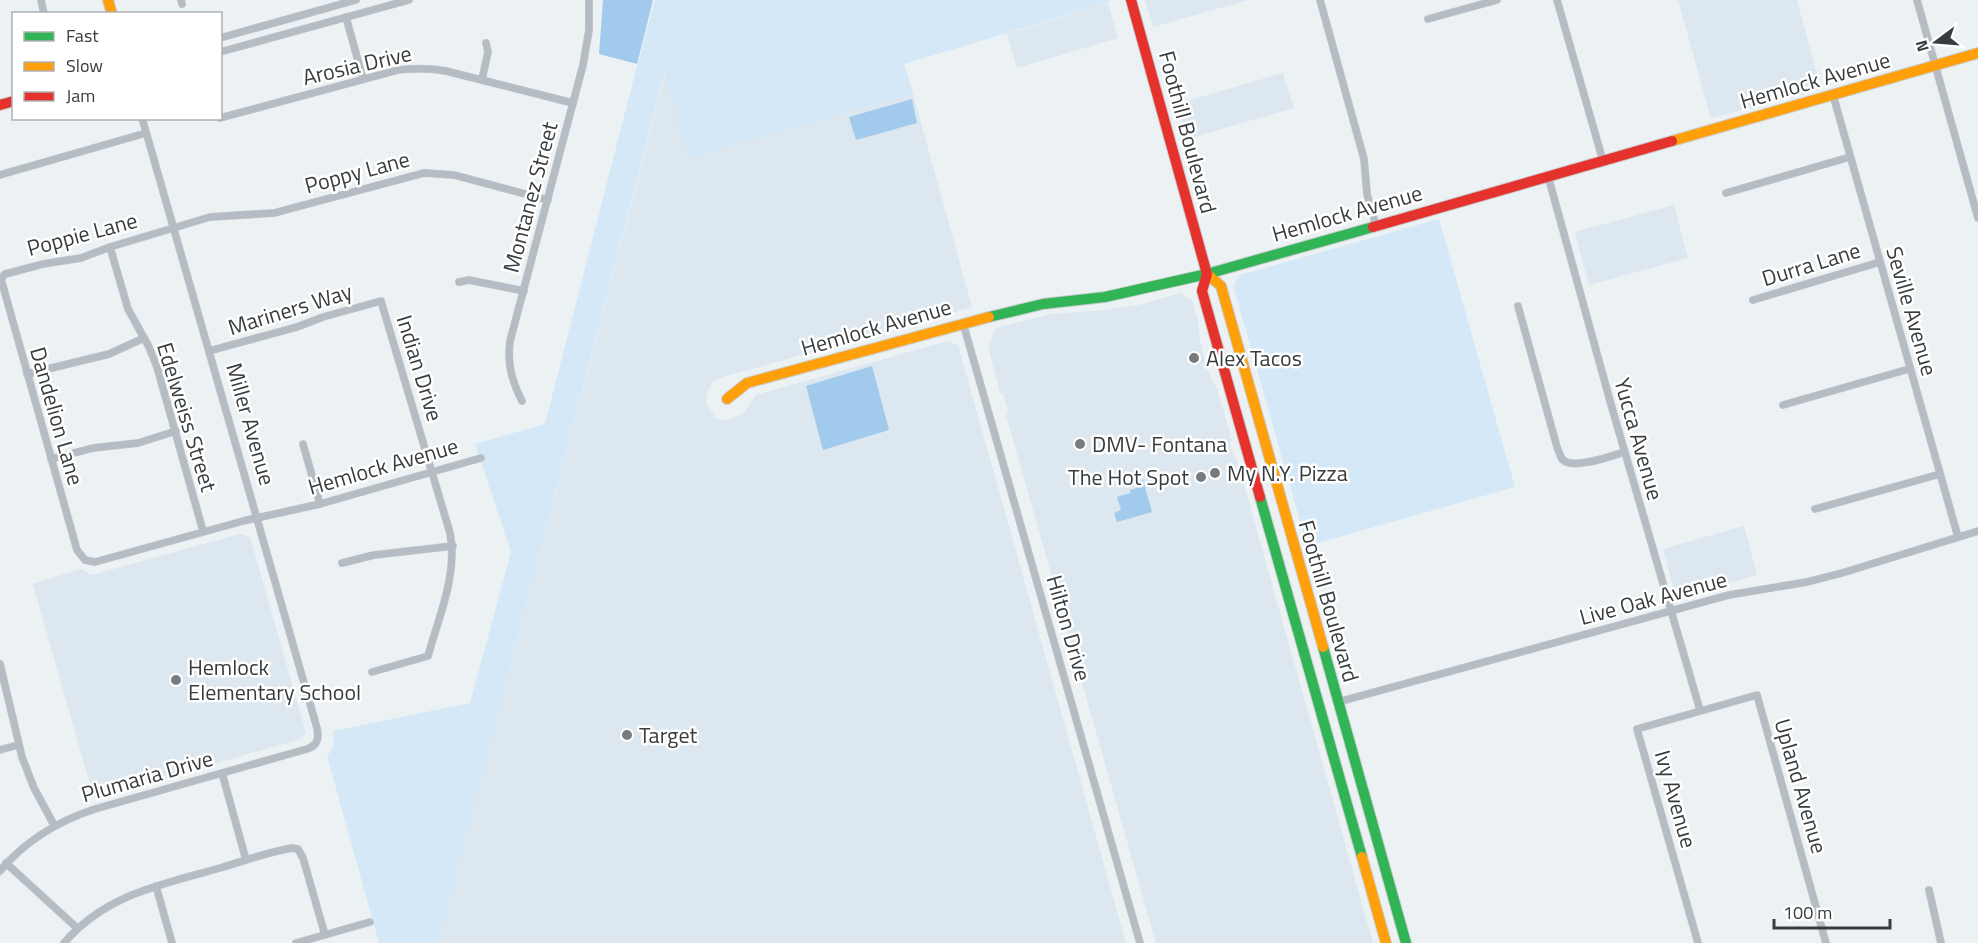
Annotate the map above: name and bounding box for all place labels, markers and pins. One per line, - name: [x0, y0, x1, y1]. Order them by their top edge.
- place label: Alex Tacos: [1206, 341, 1302, 375]
- marker: Alex Tacos: [1187, 351, 1201, 365]
- place label: DMV- Fontana: [1092, 427, 1227, 461]
- marker: DMV- Fontana: [1073, 437, 1087, 451]
- place label: My N.Y. Pizza: [1227, 456, 1348, 490]
- place label: The Hot Spot: [1068, 460, 1189, 494]
- marker: My N.Y. Pizza: [1208, 466, 1222, 480]
- marker: The Hot Spot: [1194, 470, 1208, 484]
- place label: Hemlock Elementary School: [188, 650, 361, 709]
- marker: Hemlock Elementary School: [169, 673, 183, 687]
- place label: Target: [639, 718, 697, 752]
- marker: Target: [620, 728, 634, 742]

